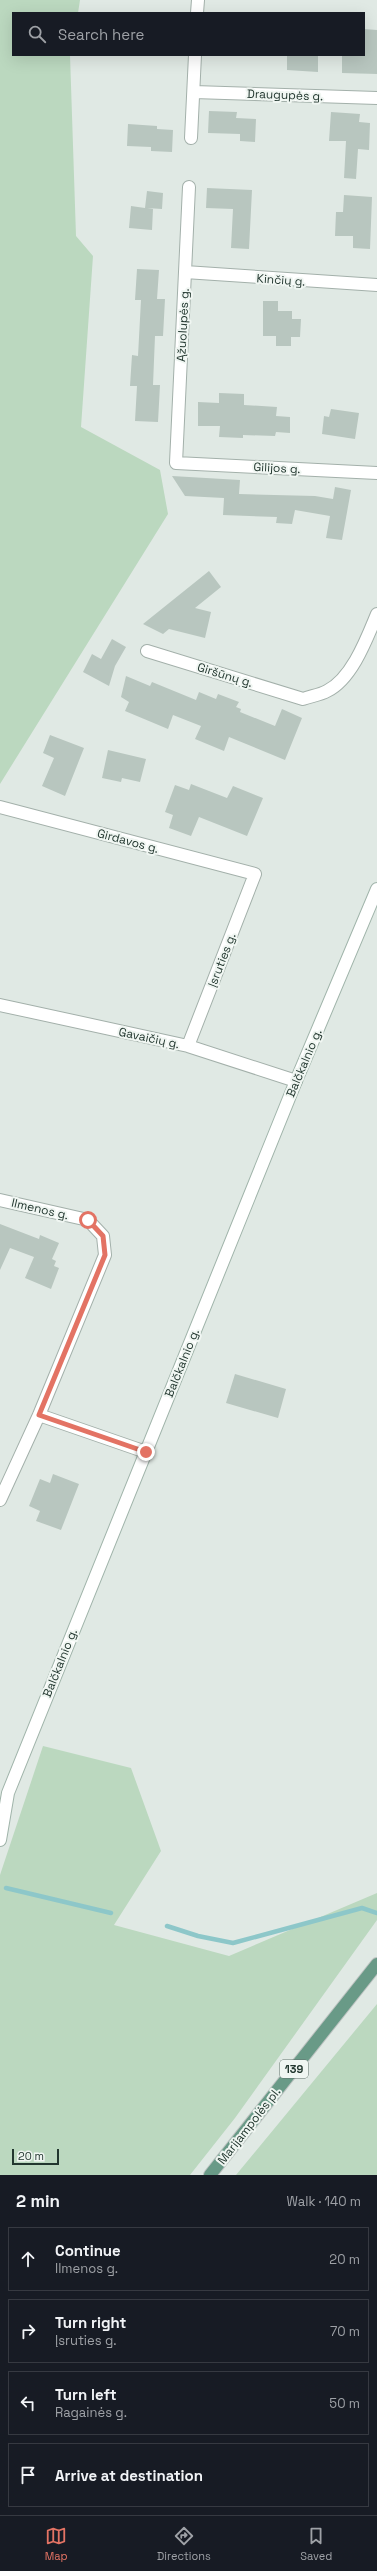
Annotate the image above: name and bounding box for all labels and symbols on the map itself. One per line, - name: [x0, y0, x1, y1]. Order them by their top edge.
- street label: Draugupės g.: [247, 86, 323, 104]
- street label: Kinčių g.: [256, 270, 306, 290]
- street label: Ąžuolupės g.: [173, 288, 193, 362]
- street label: Gilijos g.: [253, 459, 301, 477]
- street label: Giršūnų g.: [195, 659, 255, 691]
- street label: Girdavos g.: [95, 825, 161, 857]
- street label: Įsruties g.: [204, 931, 240, 989]
- street label: Gavaičių g.: [117, 1024, 181, 1052]
- street label: Balčkalnio g.: [282, 1026, 326, 1100]
- street label: Ilmenos g.: [10, 1195, 70, 1223]
- route start: [79, 1211, 97, 1229]
- street label: Balčkalnio g.: [161, 1326, 203, 1400]
- route end: [137, 1443, 155, 1461]
- street label: Balčkalnio g.: [39, 1626, 81, 1700]
- road number: 139: [280, 2060, 308, 2078]
- street label: Marijampolės pl.: [214, 2084, 284, 2168]
- scale bar: [12, 2147, 59, 2166]

